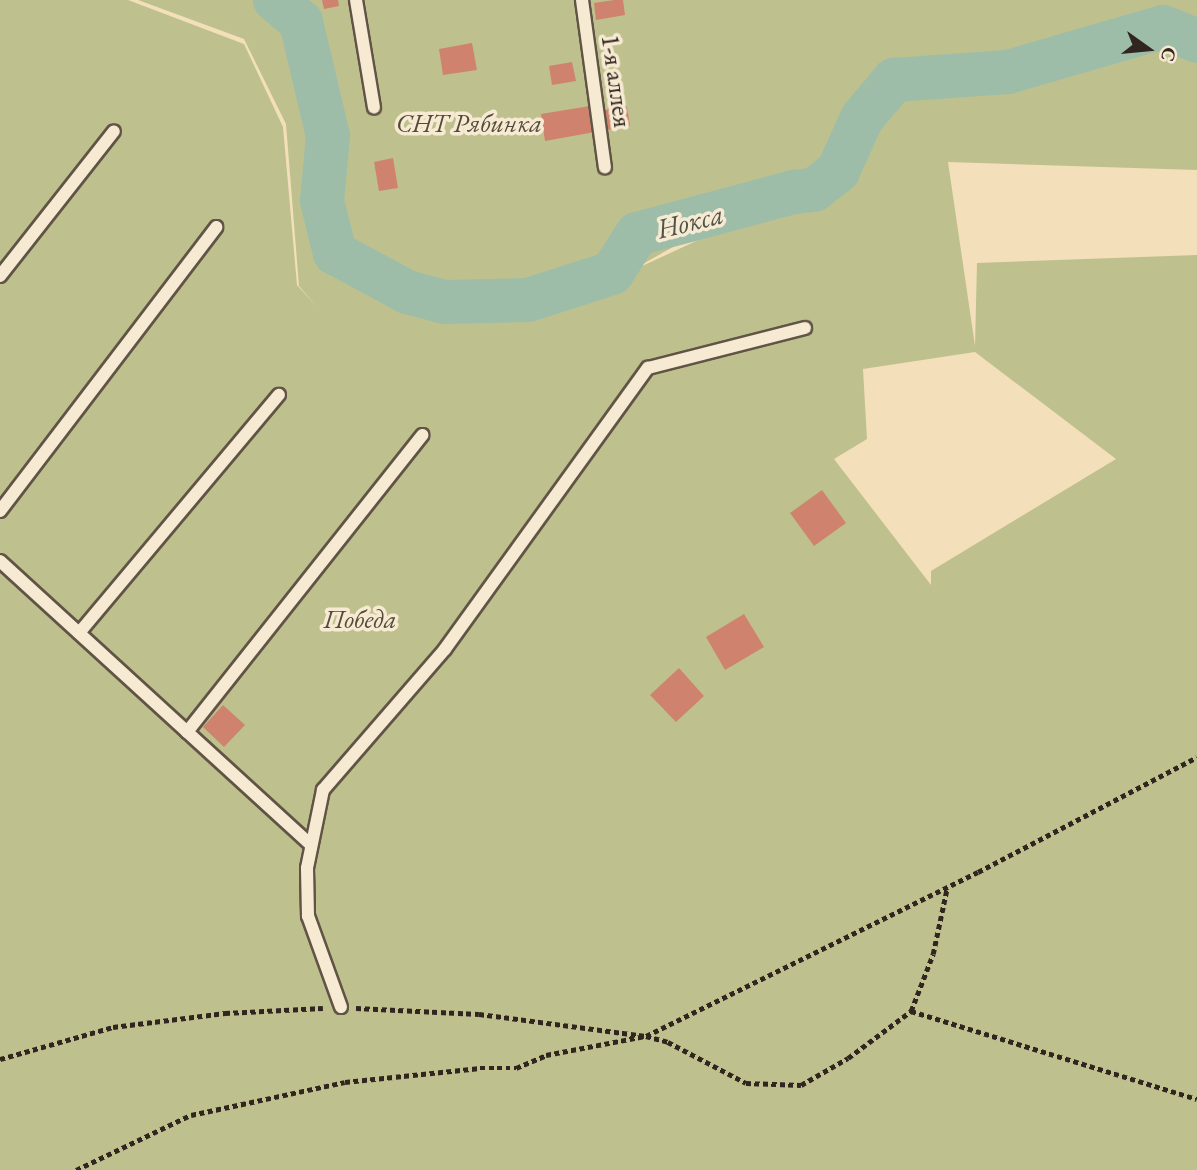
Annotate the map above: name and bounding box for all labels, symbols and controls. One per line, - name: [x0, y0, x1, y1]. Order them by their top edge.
- north arrow: [1113, 14, 1183, 84]
- street label: 1-я аллея: [594, 32, 638, 130]
- text: С: [1155, 45, 1183, 64]
- park label: СНТ Рябинка: [396, 108, 542, 140]
- water label: Нокса: [653, 197, 727, 245]
- park label: Победа: [323, 604, 397, 636]

